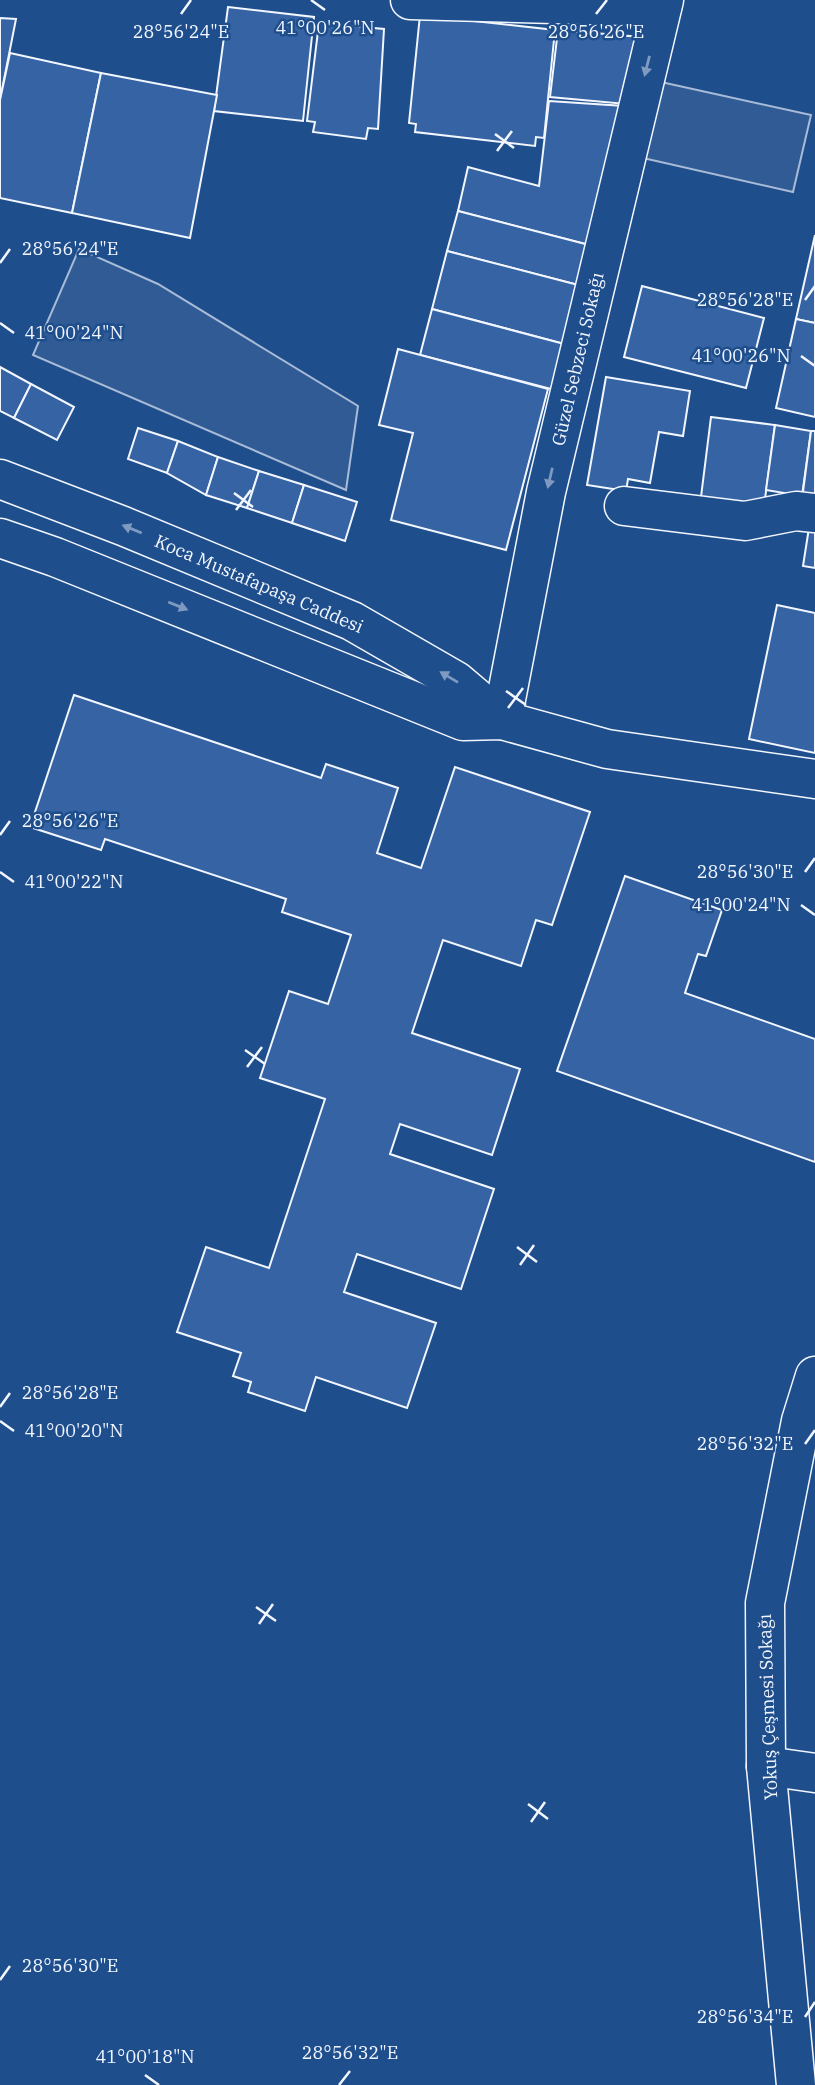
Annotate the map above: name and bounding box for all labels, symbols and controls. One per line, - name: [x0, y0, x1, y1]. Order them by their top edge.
- text: 41°00'26"N: [276, 16, 375, 39]
- text: 28°56'24"E: [133, 20, 229, 43]
- text: 28°56'26"E: [548, 20, 644, 43]
- one-way arrow: [642, 55, 653, 77]
- text: 28°56'24"E: [22, 237, 118, 260]
- street label: Güzel Sebzeci Sokağı: [546, 270, 609, 448]
- text: 28°56'28"E: [697, 288, 793, 311]
- text: 41°00'24"N: [25, 321, 124, 344]
- text: 41°00'26"N: [692, 344, 791, 367]
- one-way arrow: [544, 467, 555, 489]
- one-way arrow: [121, 524, 142, 535]
- street label: Koca Mustafapaşa Caddesi: [151, 529, 367, 638]
- one-way arrow: [168, 601, 189, 612]
- one-way arrow: [439, 671, 458, 683]
- text: 28°56'26"E: [22, 809, 118, 832]
- text: 28°56'30"E: [697, 860, 793, 883]
- text: 41°00'22"N: [25, 870, 124, 893]
- text: 41°00'24"N: [692, 893, 791, 916]
- text: 28°56'28"E: [22, 1381, 118, 1404]
- text: 41°00'20"N: [25, 1419, 124, 1442]
- text: 28°56'32"E: [697, 1432, 793, 1455]
- street label: Yokuş Çeşmesi Sokağı: [753, 1613, 782, 1801]
- text: 28°56'30"E: [22, 1954, 118, 1977]
- text: 28°56'34"E: [697, 2005, 793, 2028]
- text: 28°56'32"E: [302, 2041, 398, 2064]
- text: 41°00'18"N: [96, 2045, 195, 2068]

